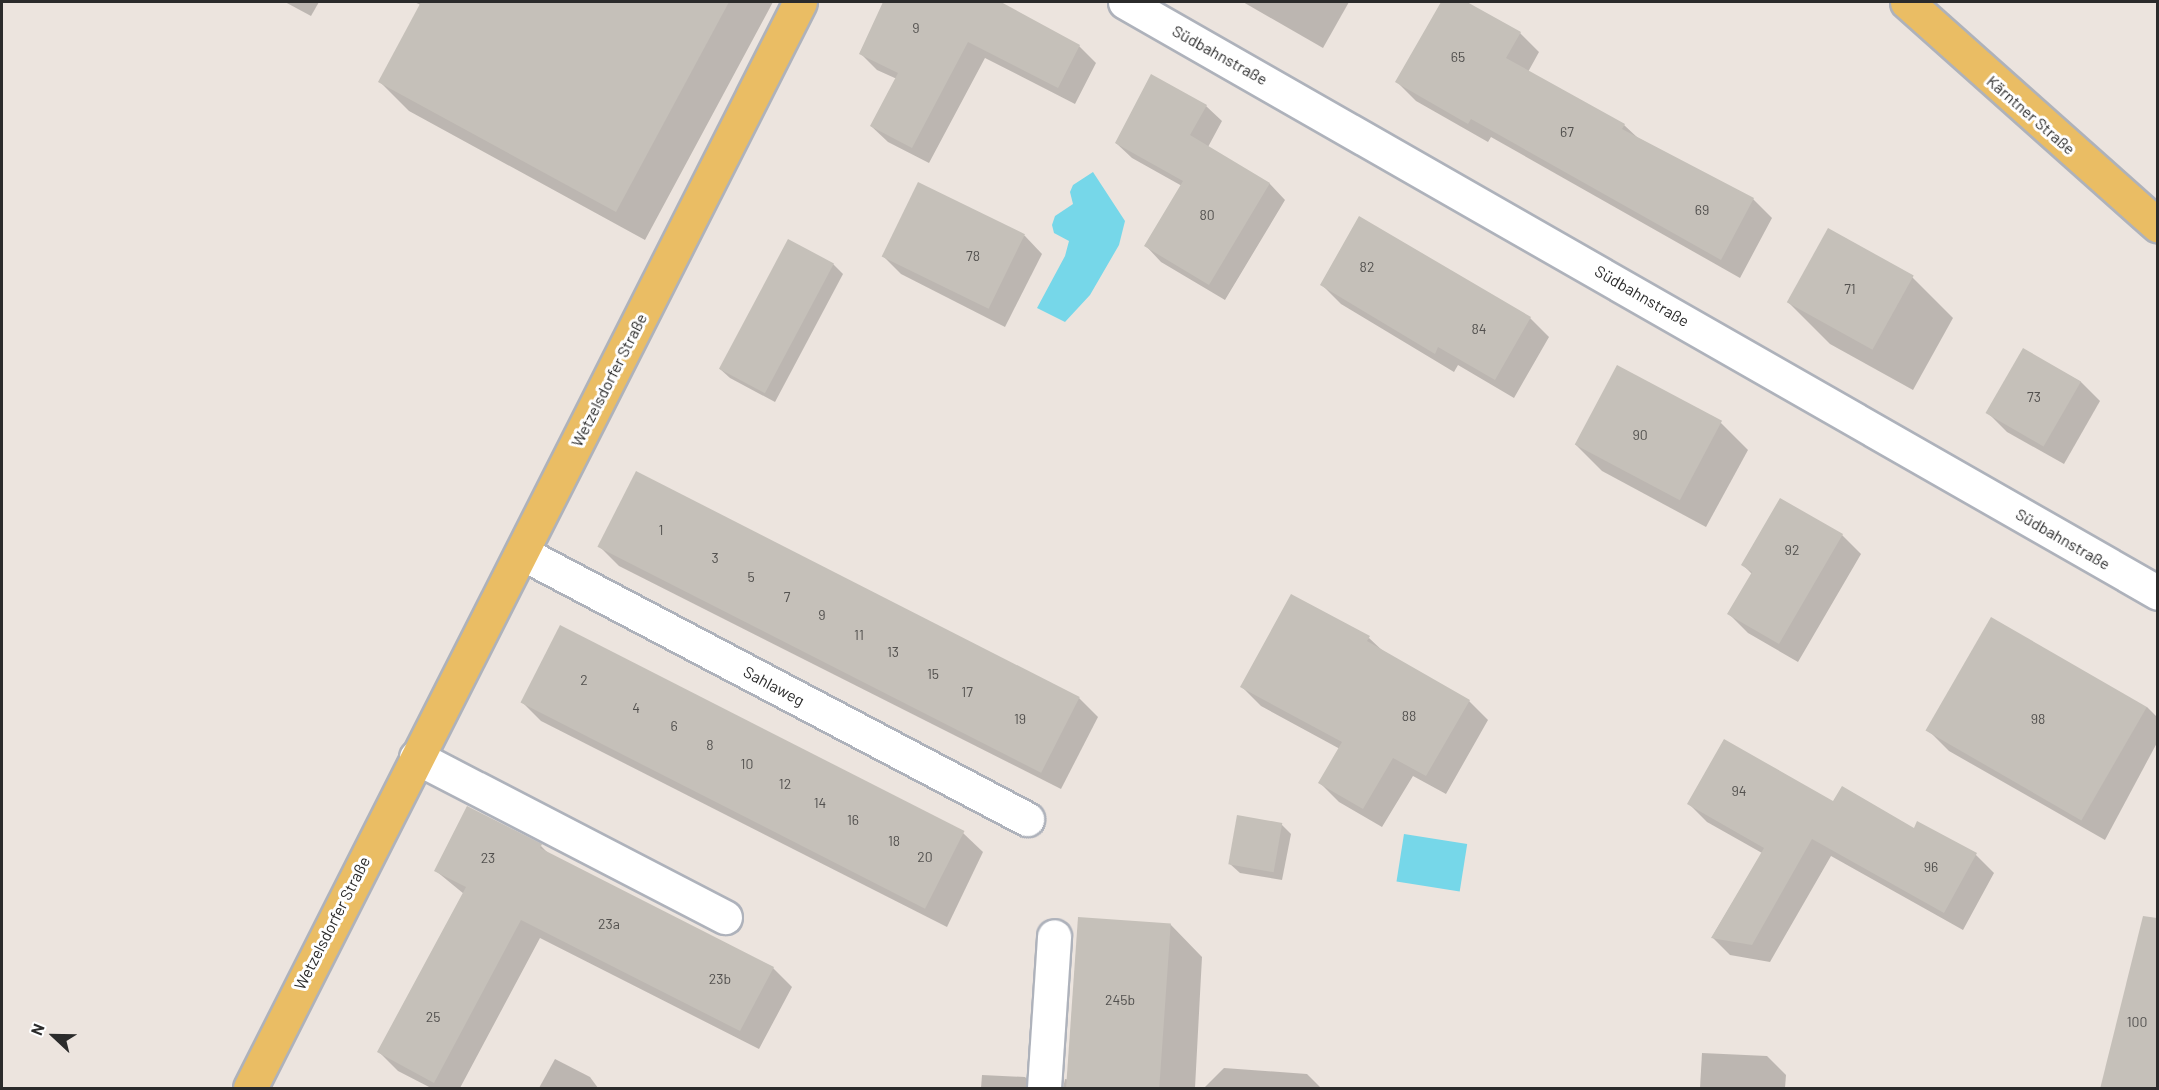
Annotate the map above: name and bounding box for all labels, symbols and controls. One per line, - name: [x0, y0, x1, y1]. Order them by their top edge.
- house number: 9: [912, 20, 920, 36]
- street label: Südbahnstraße: [1169, 21, 1271, 89]
- house number: 65: [1451, 49, 1465, 65]
- street label: Kärntner Straße: [1983, 71, 2079, 159]
- house number: 67: [1560, 124, 1574, 140]
- house number: 69: [1695, 202, 1709, 218]
- house number: 80: [1199, 207, 1215, 223]
- house number: 78: [966, 248, 980, 264]
- house number: 82: [1360, 259, 1374, 275]
- street label: Südbahnstraße: [1591, 261, 1693, 331]
- house number: 71: [1844, 281, 1856, 297]
- street label: Wetzelsdorfer Straße: [567, 310, 651, 450]
- house number: 84: [1471, 321, 1487, 337]
- house number: 73: [2027, 389, 2041, 405]
- house number: 90: [1632, 427, 1648, 443]
- street label: Südbahnstraße: [2012, 504, 2114, 574]
- house number: 1: [659, 522, 663, 538]
- house number: 92: [1785, 542, 1799, 558]
- house number: 3: [711, 550, 719, 566]
- house number: 5: [747, 569, 755, 585]
- house number: 7: [784, 589, 790, 605]
- house number: 9: [818, 607, 826, 623]
- house number: 11: [854, 627, 864, 643]
- house number: 13: [887, 644, 899, 660]
- street label: Sahlaweg: [740, 662, 808, 710]
- house number: 15: [927, 666, 939, 682]
- house number: 2: [580, 672, 588, 688]
- house number: 17: [961, 684, 973, 700]
- house number: 4: [632, 700, 640, 716]
- house number: 88: [1402, 708, 1416, 724]
- house number: 19: [1014, 711, 1026, 727]
- house number: 98: [2031, 711, 2045, 727]
- house number: 6: [670, 718, 678, 734]
- house number: 8: [706, 737, 714, 753]
- house number: 10: [741, 756, 753, 772]
- house number: 12: [779, 776, 791, 792]
- house number: 94: [1731, 783, 1747, 799]
- house number: 14: [814, 795, 826, 811]
- house number: 16: [847, 812, 859, 828]
- house number: 18: [888, 833, 900, 849]
- house number: 20: [917, 849, 933, 865]
- house number: 23: [481, 850, 495, 866]
- street label: Wetzelsdorfer Straße: [290, 853, 374, 993]
- house number: 96: [1924, 859, 1938, 875]
- house number: 23a: [598, 916, 620, 932]
- house number: 23b: [709, 971, 731, 987]
- house number: 245b: [1105, 992, 1135, 1008]
- north arrow: [24, 1006, 84, 1066]
- house number: 25: [426, 1009, 440, 1025]
- house number: 100: [2127, 1014, 2147, 1030]
- text: N: [26, 1021, 48, 1038]

